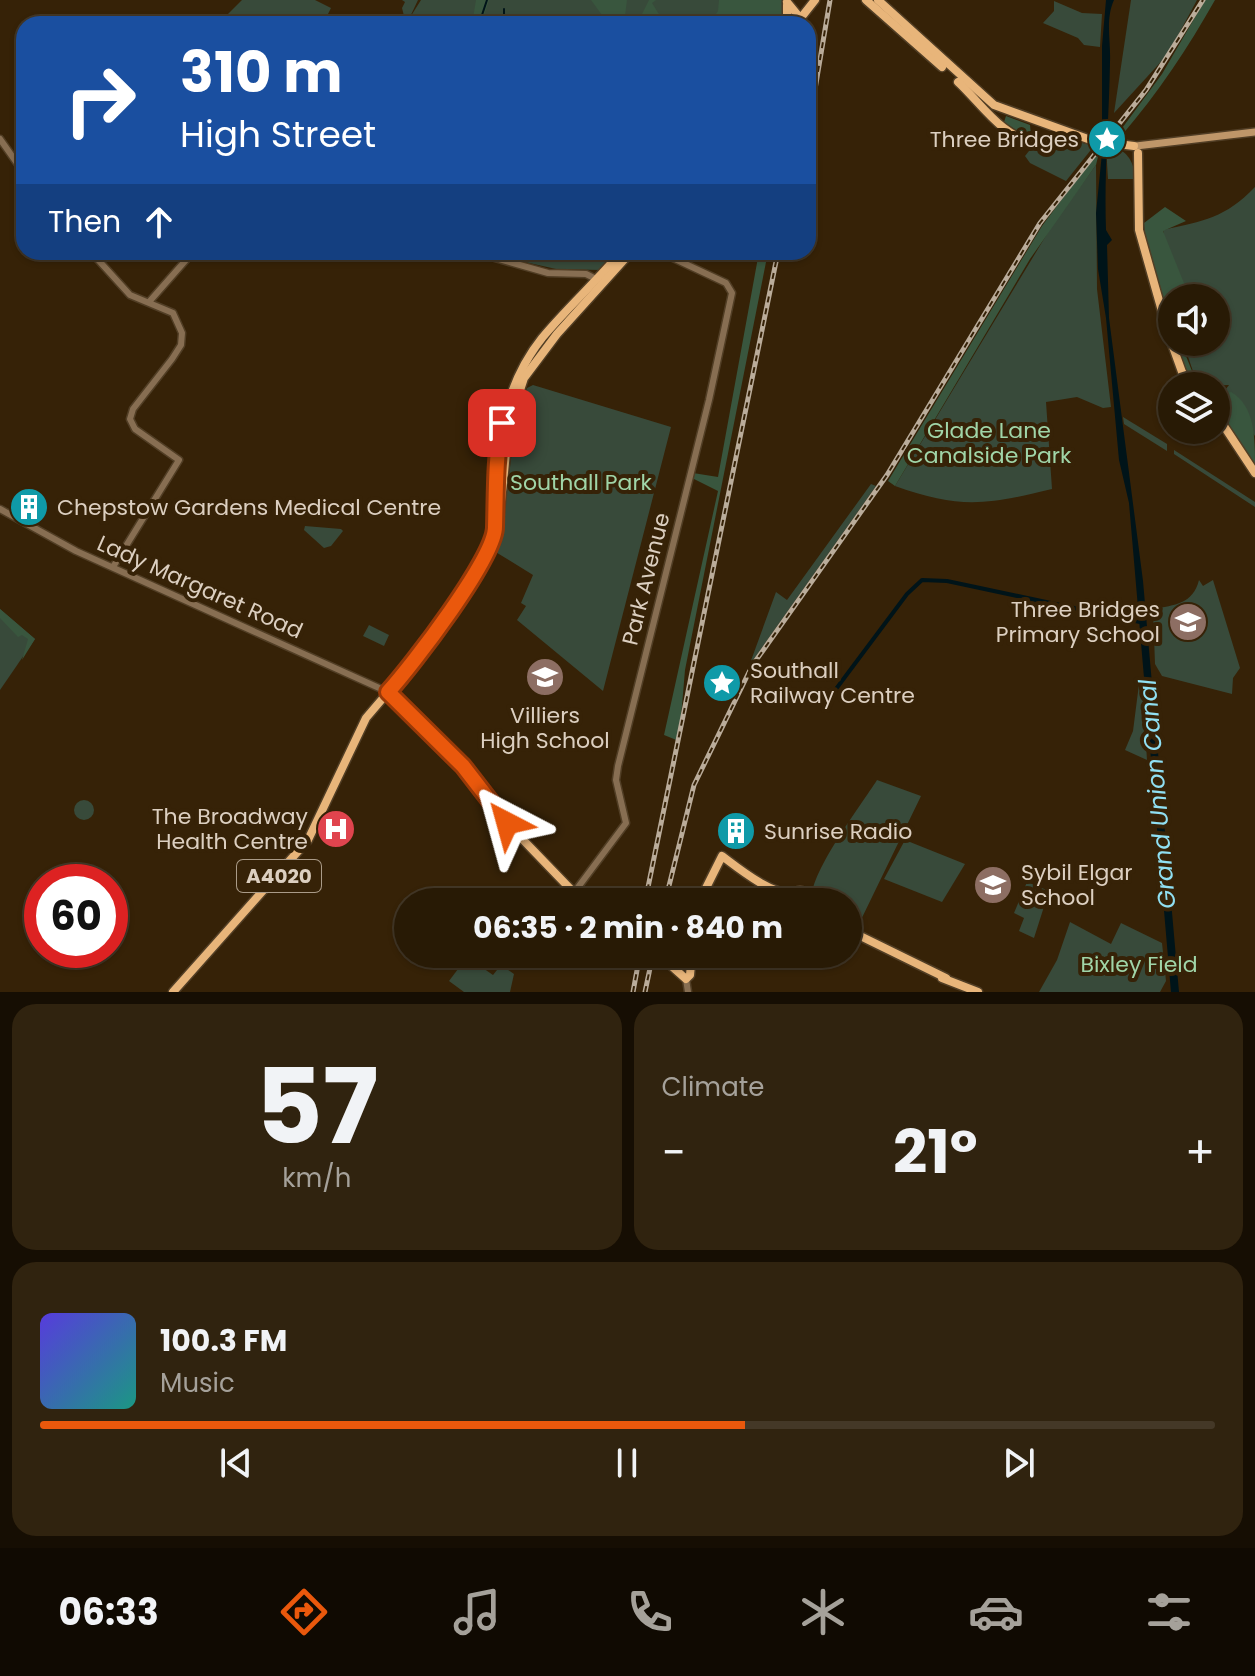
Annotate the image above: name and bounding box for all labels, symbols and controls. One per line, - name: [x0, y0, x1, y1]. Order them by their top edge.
- text: 310 m: [180, 33, 343, 112]
- icon: right: [48, 48, 152, 152]
- text: High Street: [180, 109, 376, 160]
- place icon: Three Bridges: [1086, 118, 1128, 160]
- place label: Three Bridges: [930, 124, 1079, 155]
- text: Then: [48, 200, 121, 243]
- icon: ahead: [137, 200, 181, 244]
- map controls: [1158, 284, 1230, 444]
- button: sound: [1158, 284, 1230, 356]
- button: layers: [1158, 372, 1230, 444]
- pin: [468, 389, 536, 457]
- icon: arrive: [480, 401, 524, 445]
- park label: Glade Lane Canalside Park: [907, 415, 1072, 471]
- park label: Southall Park: [510, 467, 653, 498]
- building icon: Chepstow Gardens Medical Centre: [8, 486, 50, 528]
- place label: Chepstow Gardens Medical Centre: [57, 492, 441, 523]
- street label: Park Avenue: [615, 509, 677, 649]
- street label: Lady Margaret Road: [92, 528, 308, 646]
- place label: Three Bridges Primary School: [996, 594, 1160, 650]
- school or university icon: Three Bridges Primary School: [1167, 601, 1209, 643]
- place label: Southall Railway Centre: [750, 655, 915, 711]
- school or university icon: Villiers High School: [524, 656, 566, 698]
- place icon: Southall Railway Centre: [701, 662, 743, 704]
- water label: Grand Union Canal: [1131, 678, 1183, 910]
- place label: Villiers High School: [480, 700, 610, 756]
- position arrow: [465, 781, 549, 865]
- place label: The Broadway Health Centre: [152, 801, 309, 857]
- hospital icon: The Broadway Health Centre: [315, 808, 357, 850]
- building icon: Sunrise Radio: [715, 810, 757, 852]
- place label: Sunrise Radio: [764, 816, 912, 847]
- place label: Sybil Elgar School: [1021, 857, 1133, 913]
- road number: A4020: [237, 860, 321, 892]
- speed limit sign: 60: [24, 864, 128, 968]
- school or university icon: Sybil Elgar School: [972, 864, 1014, 906]
- text: 06:35 · 2 min · 840 m: [473, 906, 783, 949]
- park label: Bixley Field: [1080, 949, 1198, 980]
- text: 57: [255, 1034, 378, 1179]
- text: Climate: [662, 1069, 764, 1105]
- text: 21°: [893, 1110, 978, 1194]
- text: −: [662, 1122, 686, 1183]
- text: +: [1185, 1122, 1215, 1183]
- text: km/h: [282, 1160, 351, 1196]
- text: 100.3 FM: [160, 1319, 287, 1362]
- text: Music: [160, 1365, 235, 1401]
- icon: previous: [214, 1441, 258, 1485]
- icon: pause: [605, 1441, 649, 1485]
- icon: next: [997, 1441, 1041, 1485]
- icon: directions: [276, 1584, 332, 1640]
- icon: music: [449, 1584, 505, 1640]
- icon: phone: [622, 1584, 678, 1640]
- icon: climate: [795, 1584, 851, 1640]
- icon: car: [968, 1584, 1024, 1640]
- icon: filters: [1141, 1584, 1197, 1640]
- text: 06:33: [58, 1587, 159, 1638]

